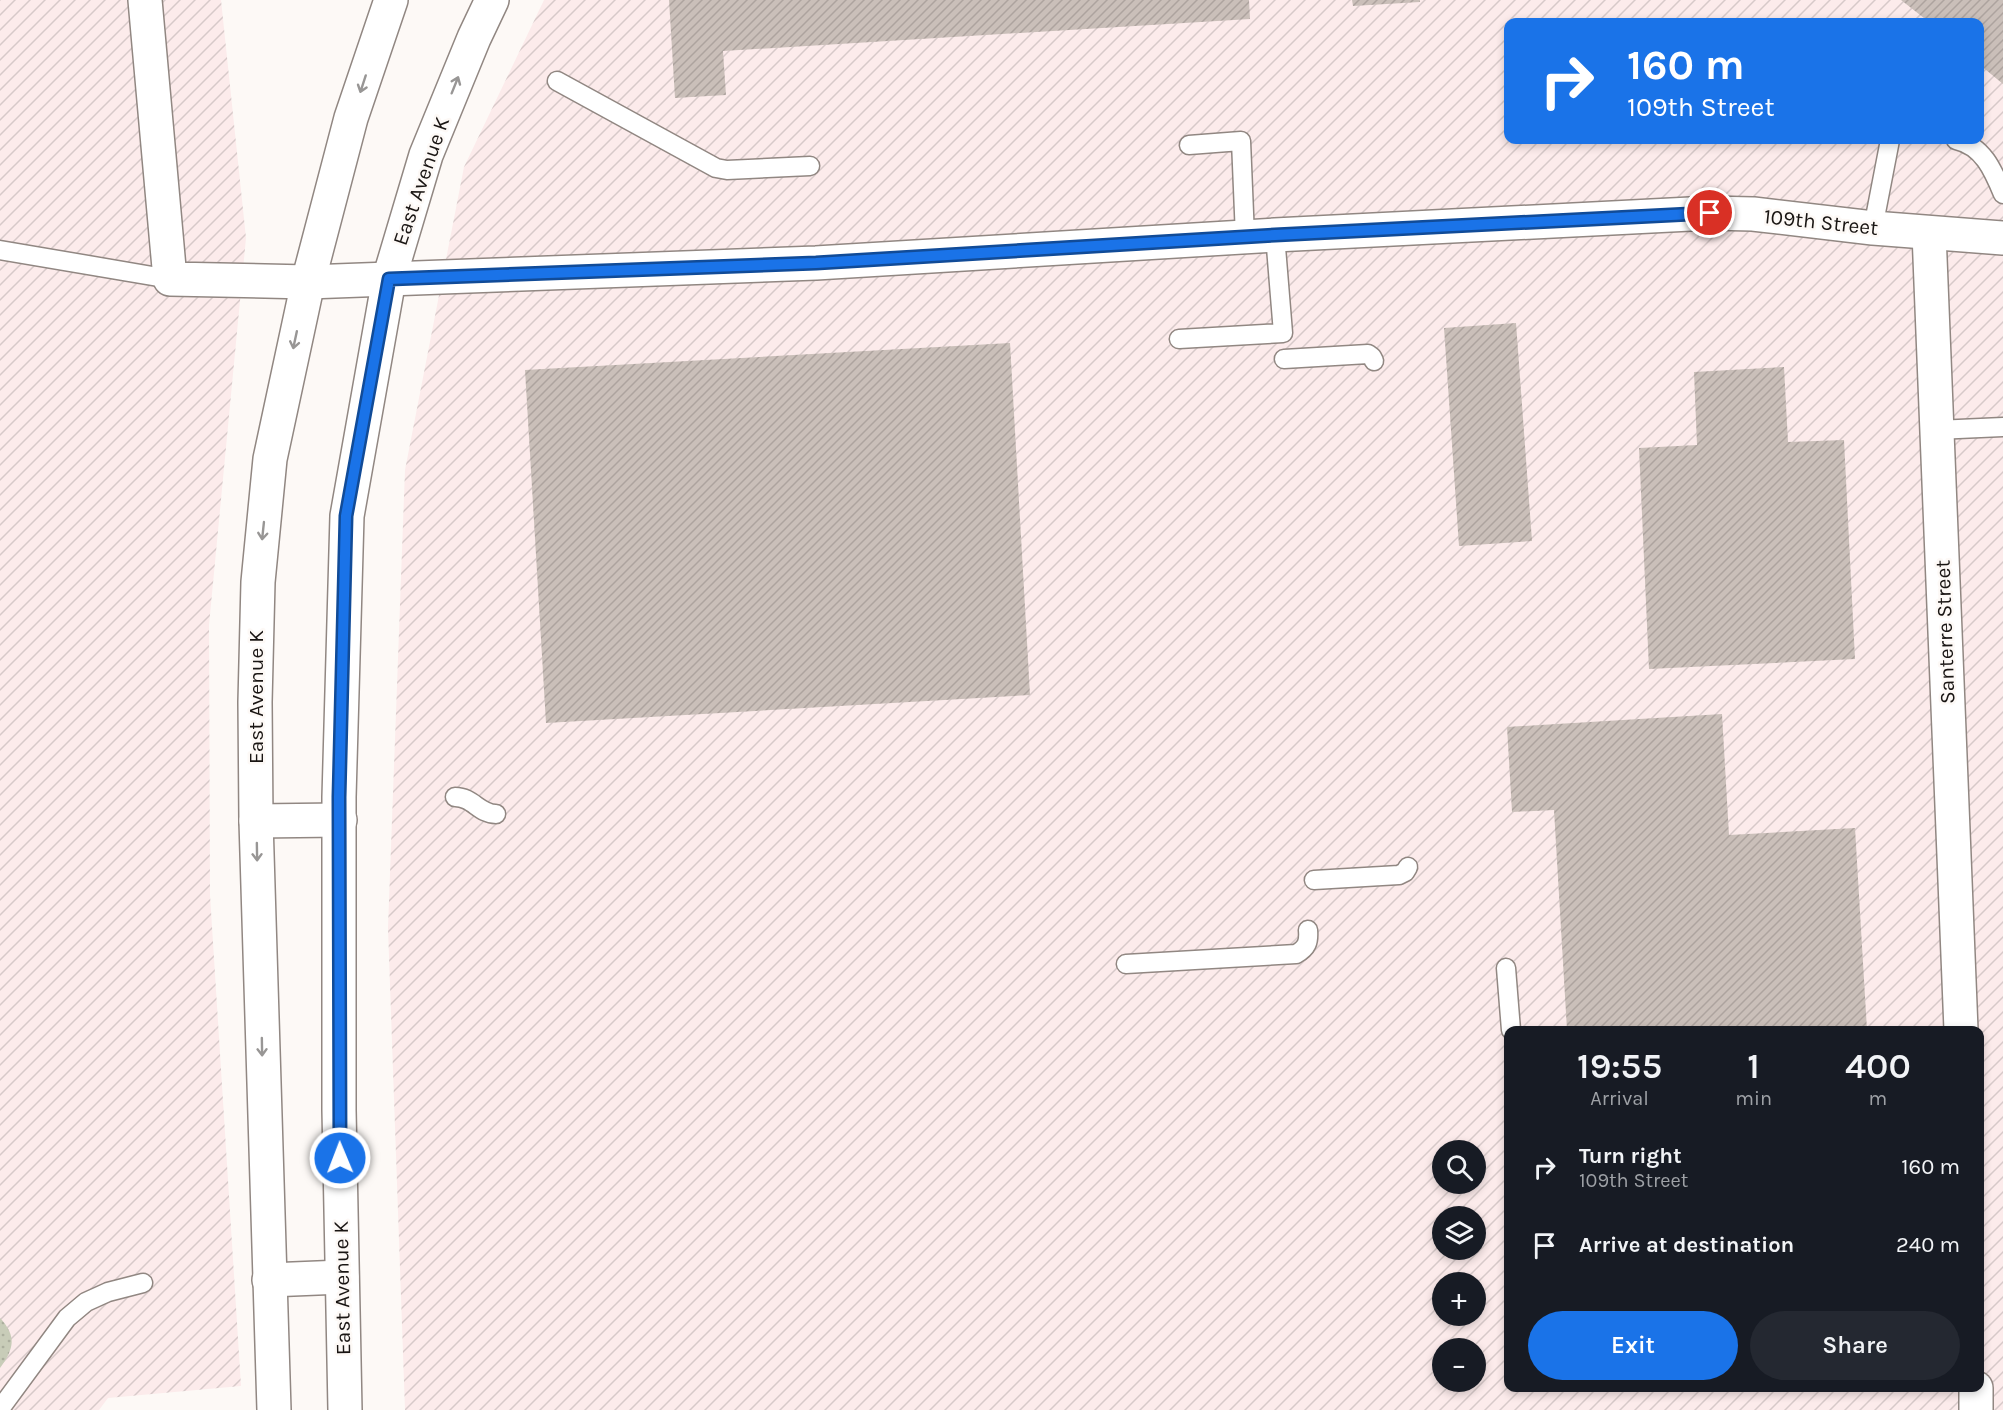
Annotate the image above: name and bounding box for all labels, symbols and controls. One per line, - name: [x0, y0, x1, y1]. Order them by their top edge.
- text: 160 m: [1627, 40, 1745, 90]
- icon: right: [1528, 42, 1606, 120]
- one-way arrow: [356, 74, 367, 93]
- one-way arrow: [450, 76, 461, 95]
- text: 109th Street: [1627, 91, 1775, 123]
- street label: East Avenue K: [388, 113, 454, 248]
- pin: [1684, 187, 1735, 238]
- icon: arrive: [1693, 196, 1726, 229]
- street label: 109th Street: [1763, 204, 1879, 240]
- one-way arrow: [289, 330, 301, 349]
- one-way arrow: [257, 521, 268, 541]
- street label: Santerre Street: [1930, 559, 1960, 704]
- street label: East Avenue K: [244, 630, 268, 764]
- one-way arrow: [251, 842, 263, 862]
- one-way arrow: [256, 1037, 268, 1057]
- text: 19:55: [1577, 1045, 1662, 1087]
- text: 1: [1747, 1045, 1760, 1087]
- text: 400: [1845, 1045, 1911, 1087]
- text: Arrival: [1590, 1087, 1649, 1110]
- text: min: [1735, 1087, 1772, 1110]
- text: m: [1869, 1087, 1887, 1110]
- position arrow: [308, 1126, 372, 1190]
- map controls: [1432, 1140, 1486, 1392]
- button: search: [1432, 1140, 1486, 1194]
- text: Turn right: [1579, 1143, 1682, 1169]
- icon: right: [1528, 1151, 1561, 1184]
- text: 160 m: [1901, 1154, 1960, 1180]
- text: 109th Street: [1579, 1169, 1688, 1192]
- button: layers: [1432, 1206, 1486, 1260]
- street label: East Avenue K: [329, 1220, 355, 1355]
- icon: arrive: [1528, 1229, 1561, 1262]
- text: Arrive at destination: [1579, 1232, 1794, 1258]
- text: 240 m: [1896, 1232, 1960, 1258]
- button: +: [1432, 1272, 1486, 1326]
- button: Exit: [1528, 1311, 1738, 1380]
- button: Share: [1750, 1311, 1960, 1380]
- button: −: [1432, 1338, 1486, 1392]

